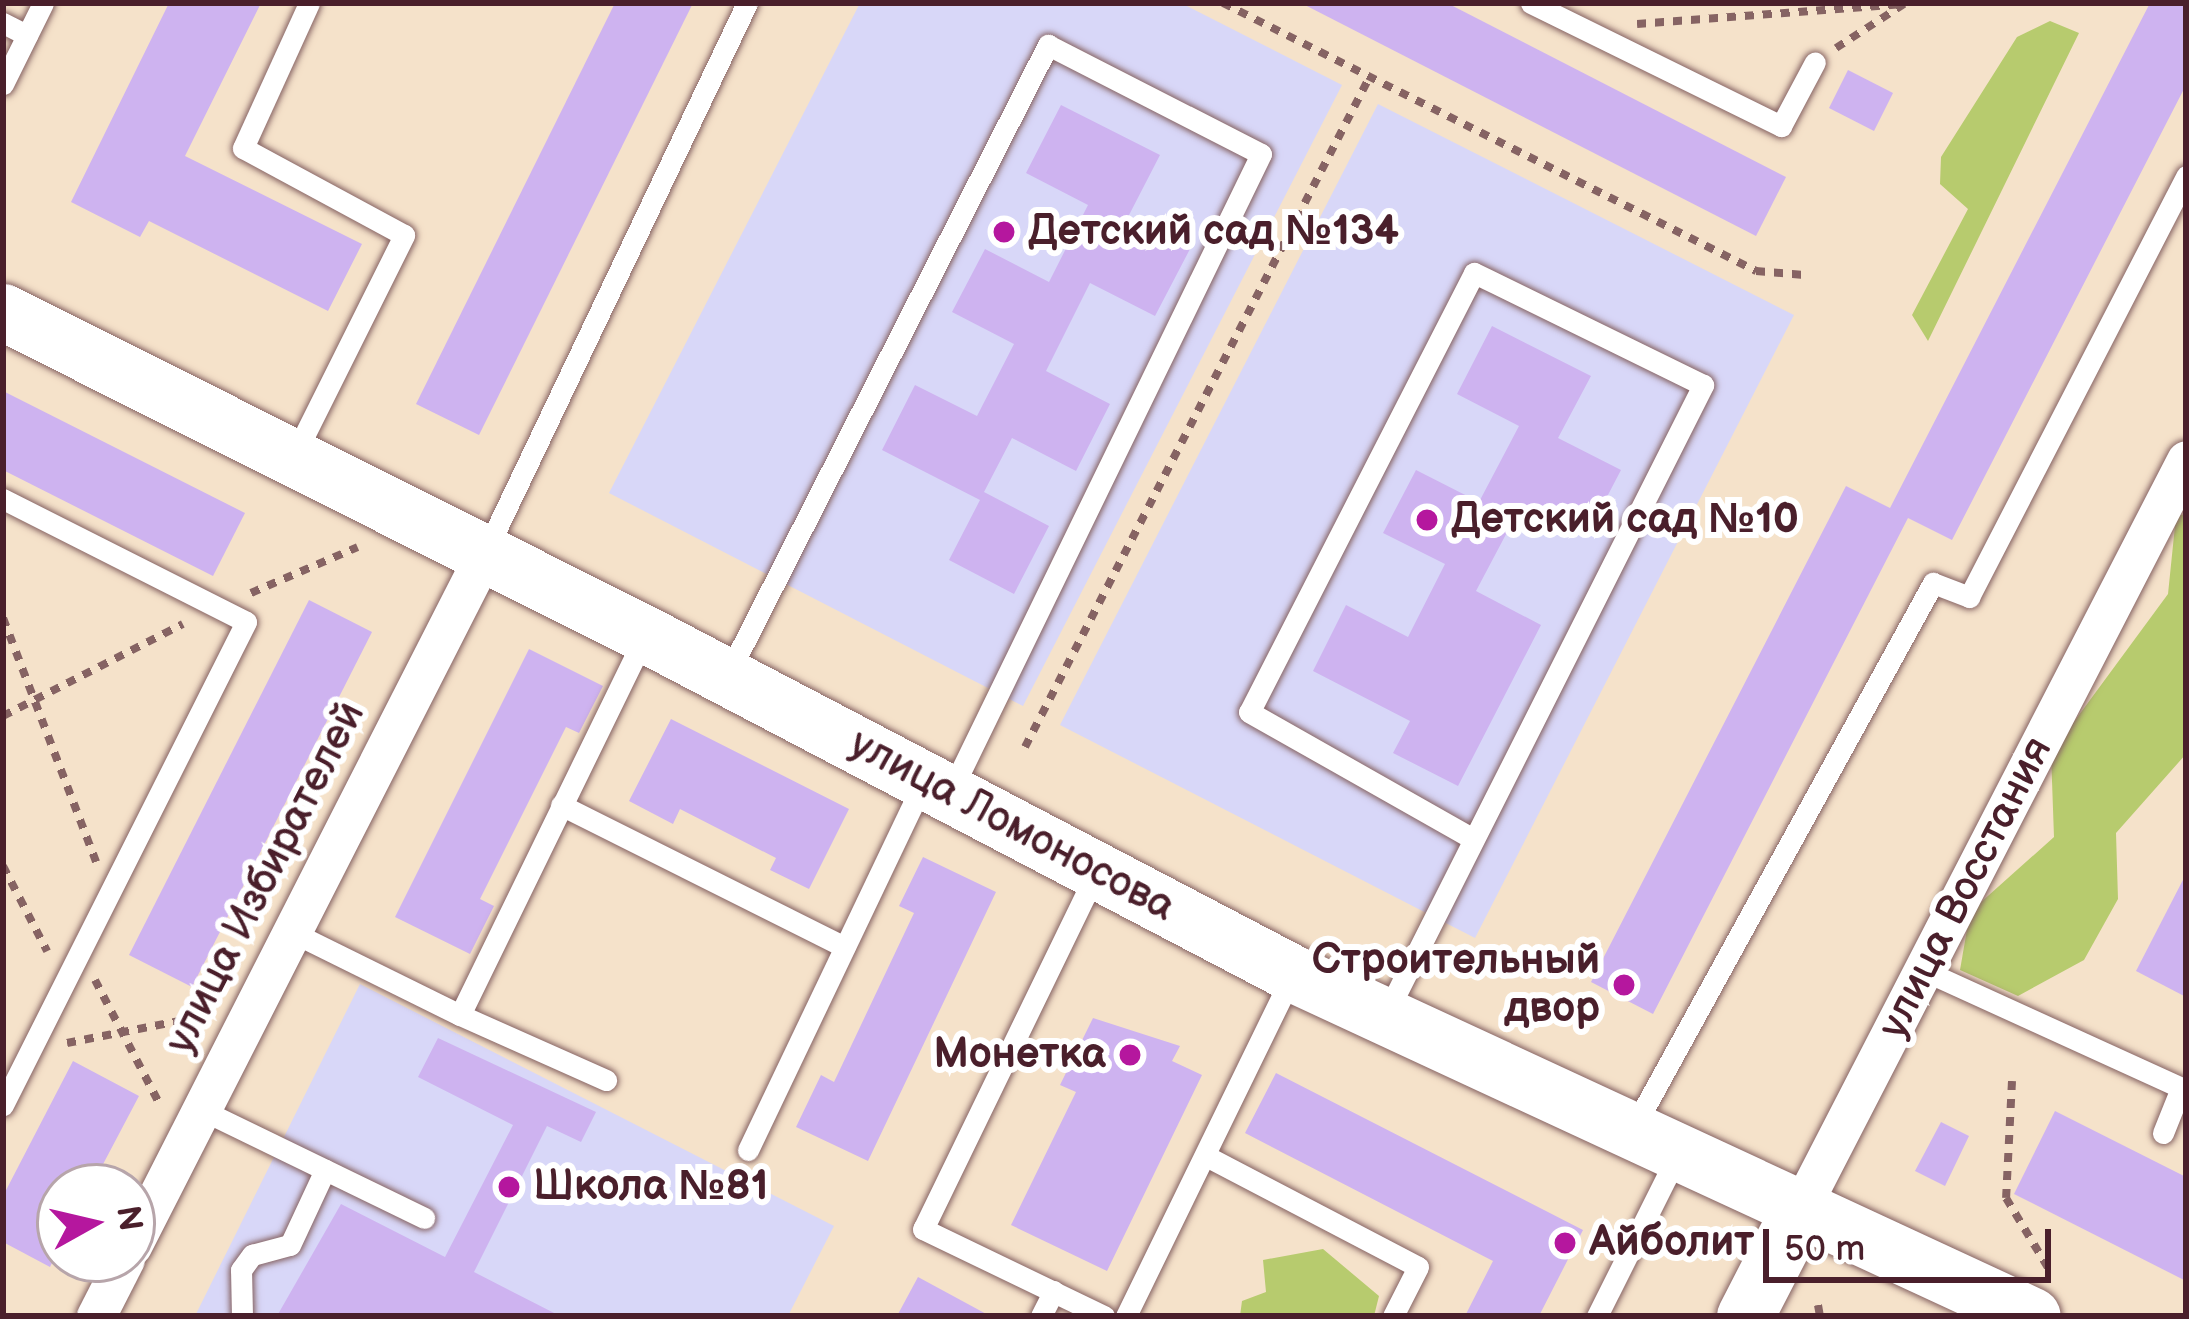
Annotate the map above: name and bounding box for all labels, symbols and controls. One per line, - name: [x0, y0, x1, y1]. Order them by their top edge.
- place label: Детский сад №134: [1028, 207, 1399, 257]
- marker: Детский сад №134: [991, 219, 1017, 245]
- place label: Детский сад №10: [1451, 495, 1799, 545]
- marker: Детский сад №10: [1414, 507, 1440, 533]
- street label: улица Избирателей: [155, 694, 377, 1062]
- street label: улица Ломоносова: [841, 719, 1183, 933]
- street label: улица Восстания: [1868, 729, 2064, 1047]
- place label: Строительный двор: [1312, 936, 1600, 1034]
- marker: Строительный двор: [1611, 972, 1637, 998]
- place label: Монетка: [933, 1030, 1106, 1080]
- marker: Монетка: [1117, 1042, 1143, 1068]
- place label: Школа №81: [533, 1162, 768, 1212]
- north arrow: [36, 1163, 156, 1283]
- marker: Школа №81: [496, 1174, 522, 1200]
- text: N: [107, 1203, 150, 1233]
- scale bar: [1769, 1205, 2057, 1279]
- place label: Айболит: [1589, 1218, 1754, 1268]
- text: 50 m: [1784, 1228, 1865, 1271]
- marker: Айболит: [1552, 1230, 1578, 1256]

